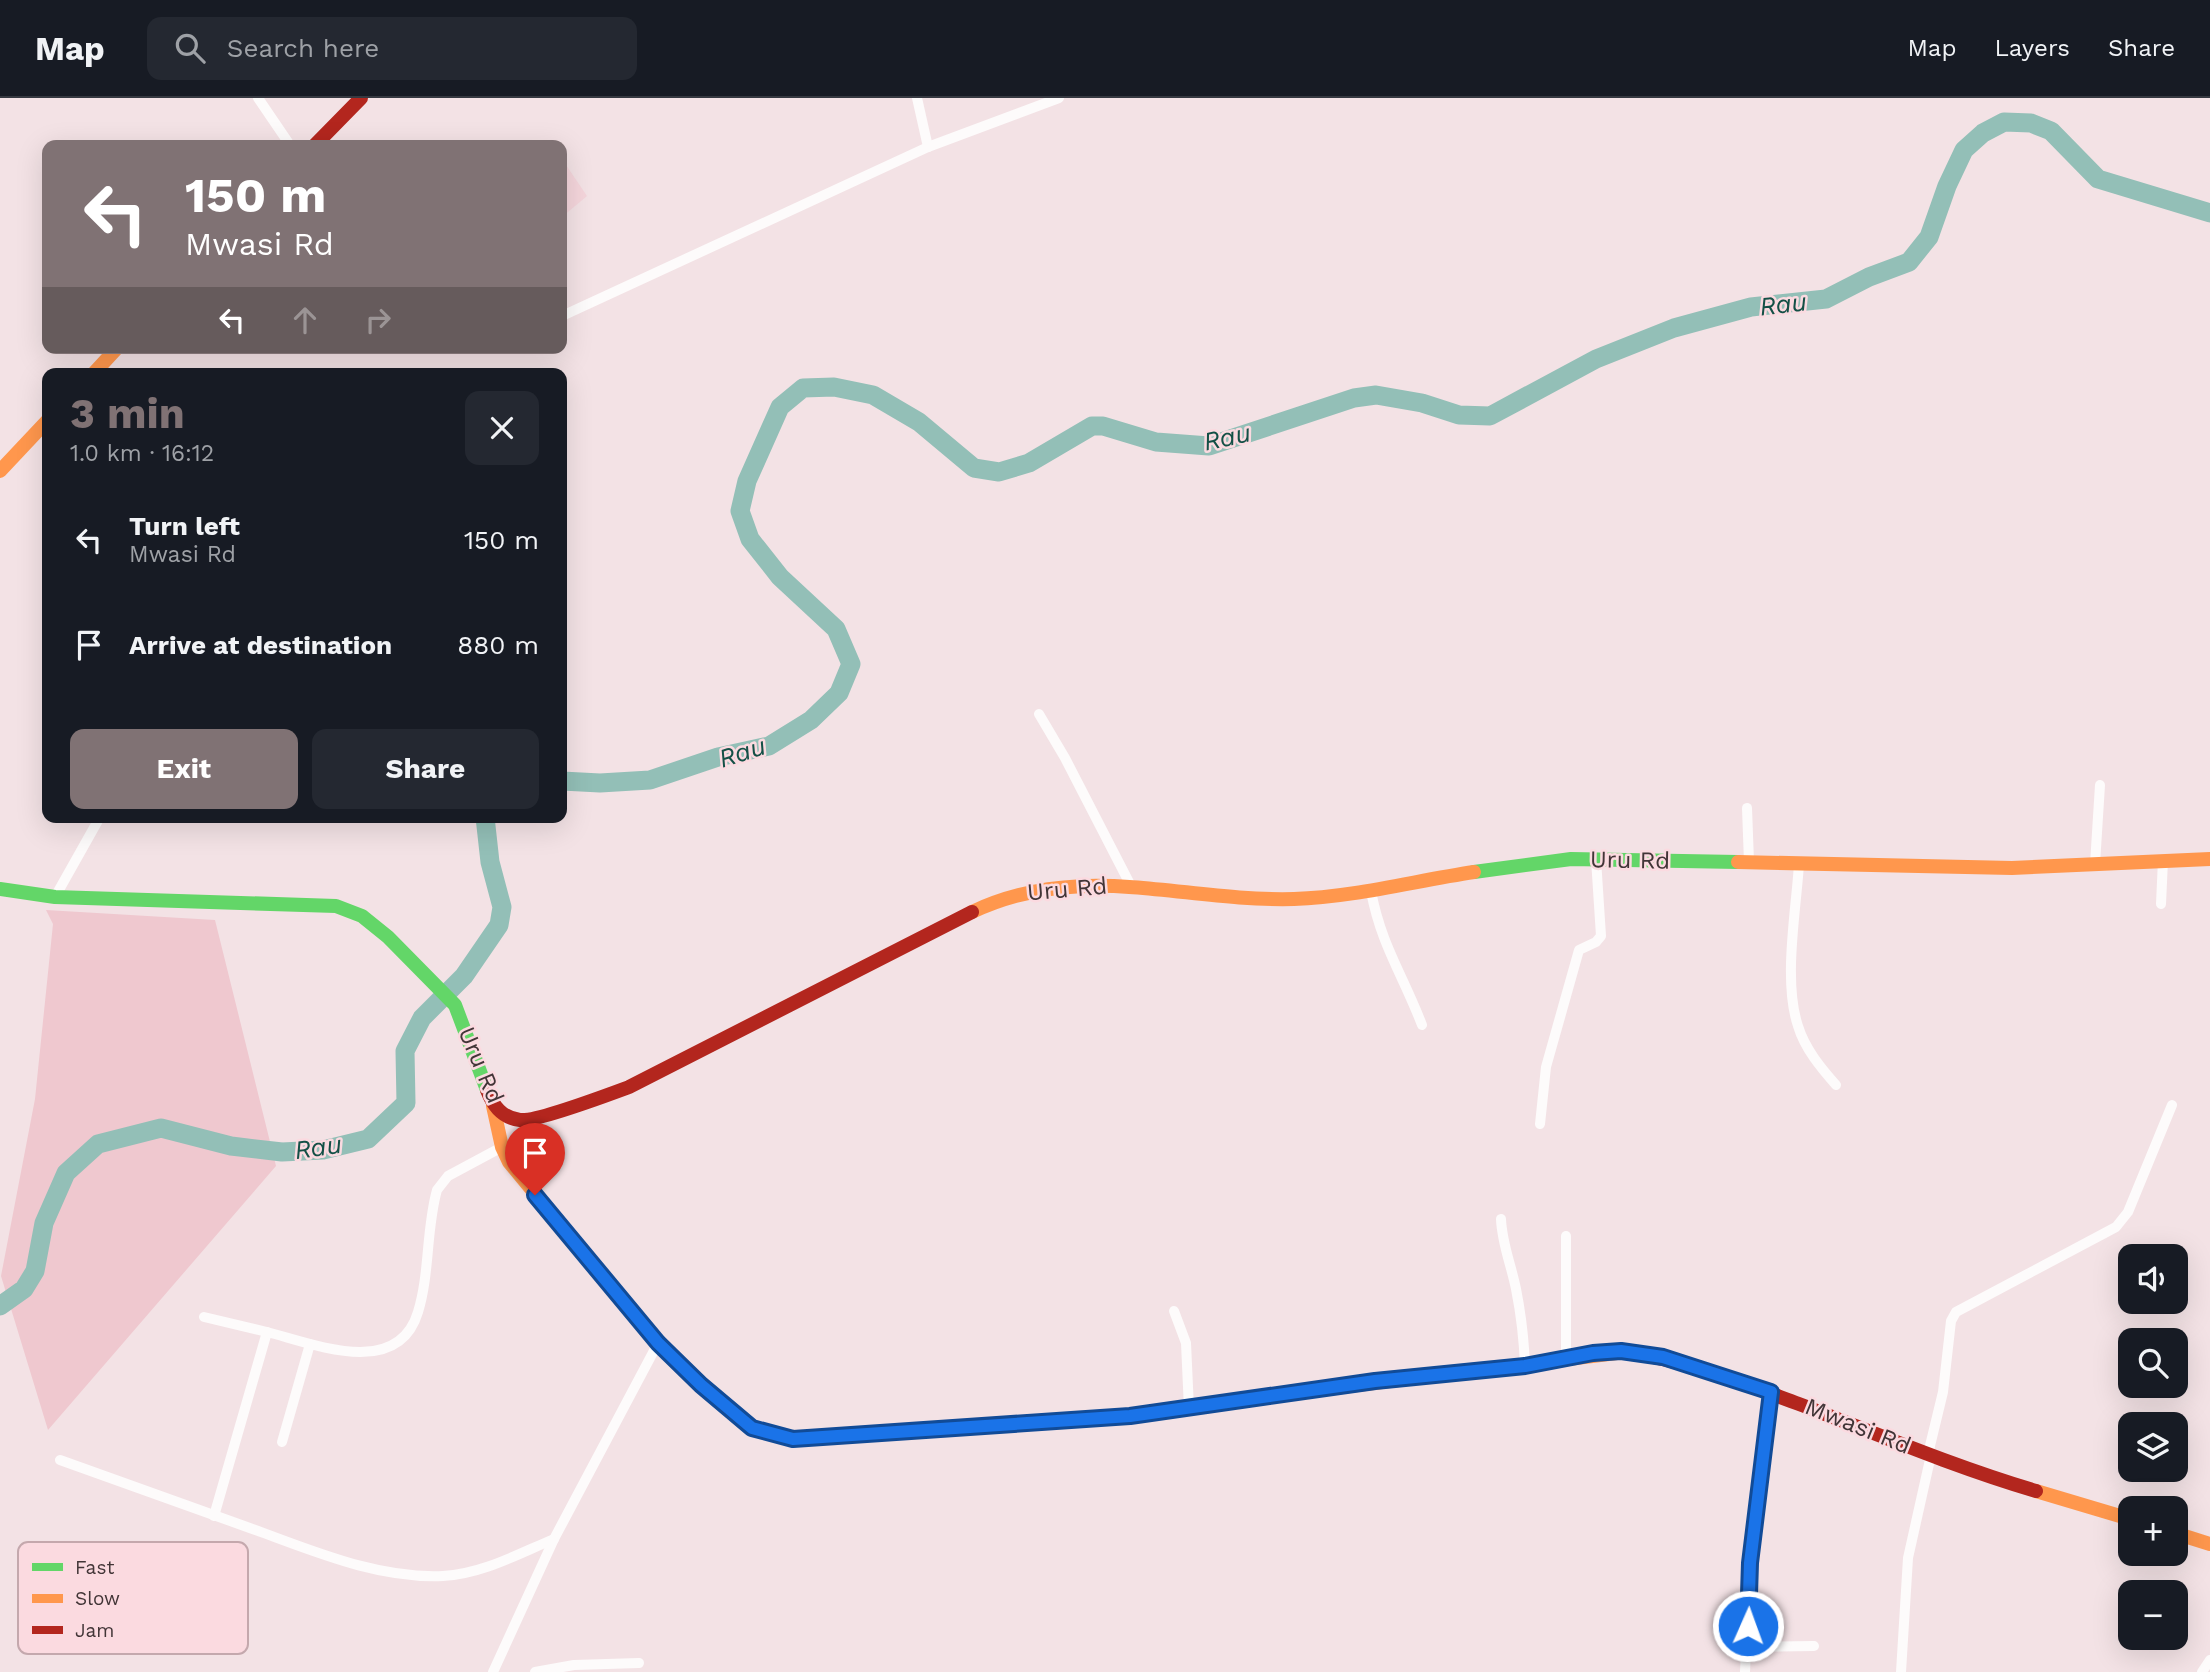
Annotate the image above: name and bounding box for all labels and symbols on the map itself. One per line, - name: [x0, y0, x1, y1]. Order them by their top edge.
- water label: Rau: [1758, 286, 1808, 322]
- water label: Rau: [1201, 417, 1253, 457]
- water label: Rau: [715, 730, 769, 774]
- street label: Uru Rd: [1590, 845, 1670, 875]
- street label: Uru Rd: [1026, 872, 1108, 906]
- street label: Uru Rd: [452, 1023, 510, 1107]
- pin: [505, 1123, 565, 1195]
- water label: Rau: [292, 1129, 344, 1165]
- street label: Mwasi Rd: [1801, 1392, 1915, 1460]
- legend: [18, 1542, 248, 1654]
- text: Fast: [75, 1556, 114, 1579]
- text: Slow: [75, 1587, 120, 1610]
- position arrow: [1711, 1589, 1785, 1663]
- text: Jam: [75, 1619, 114, 1642]

